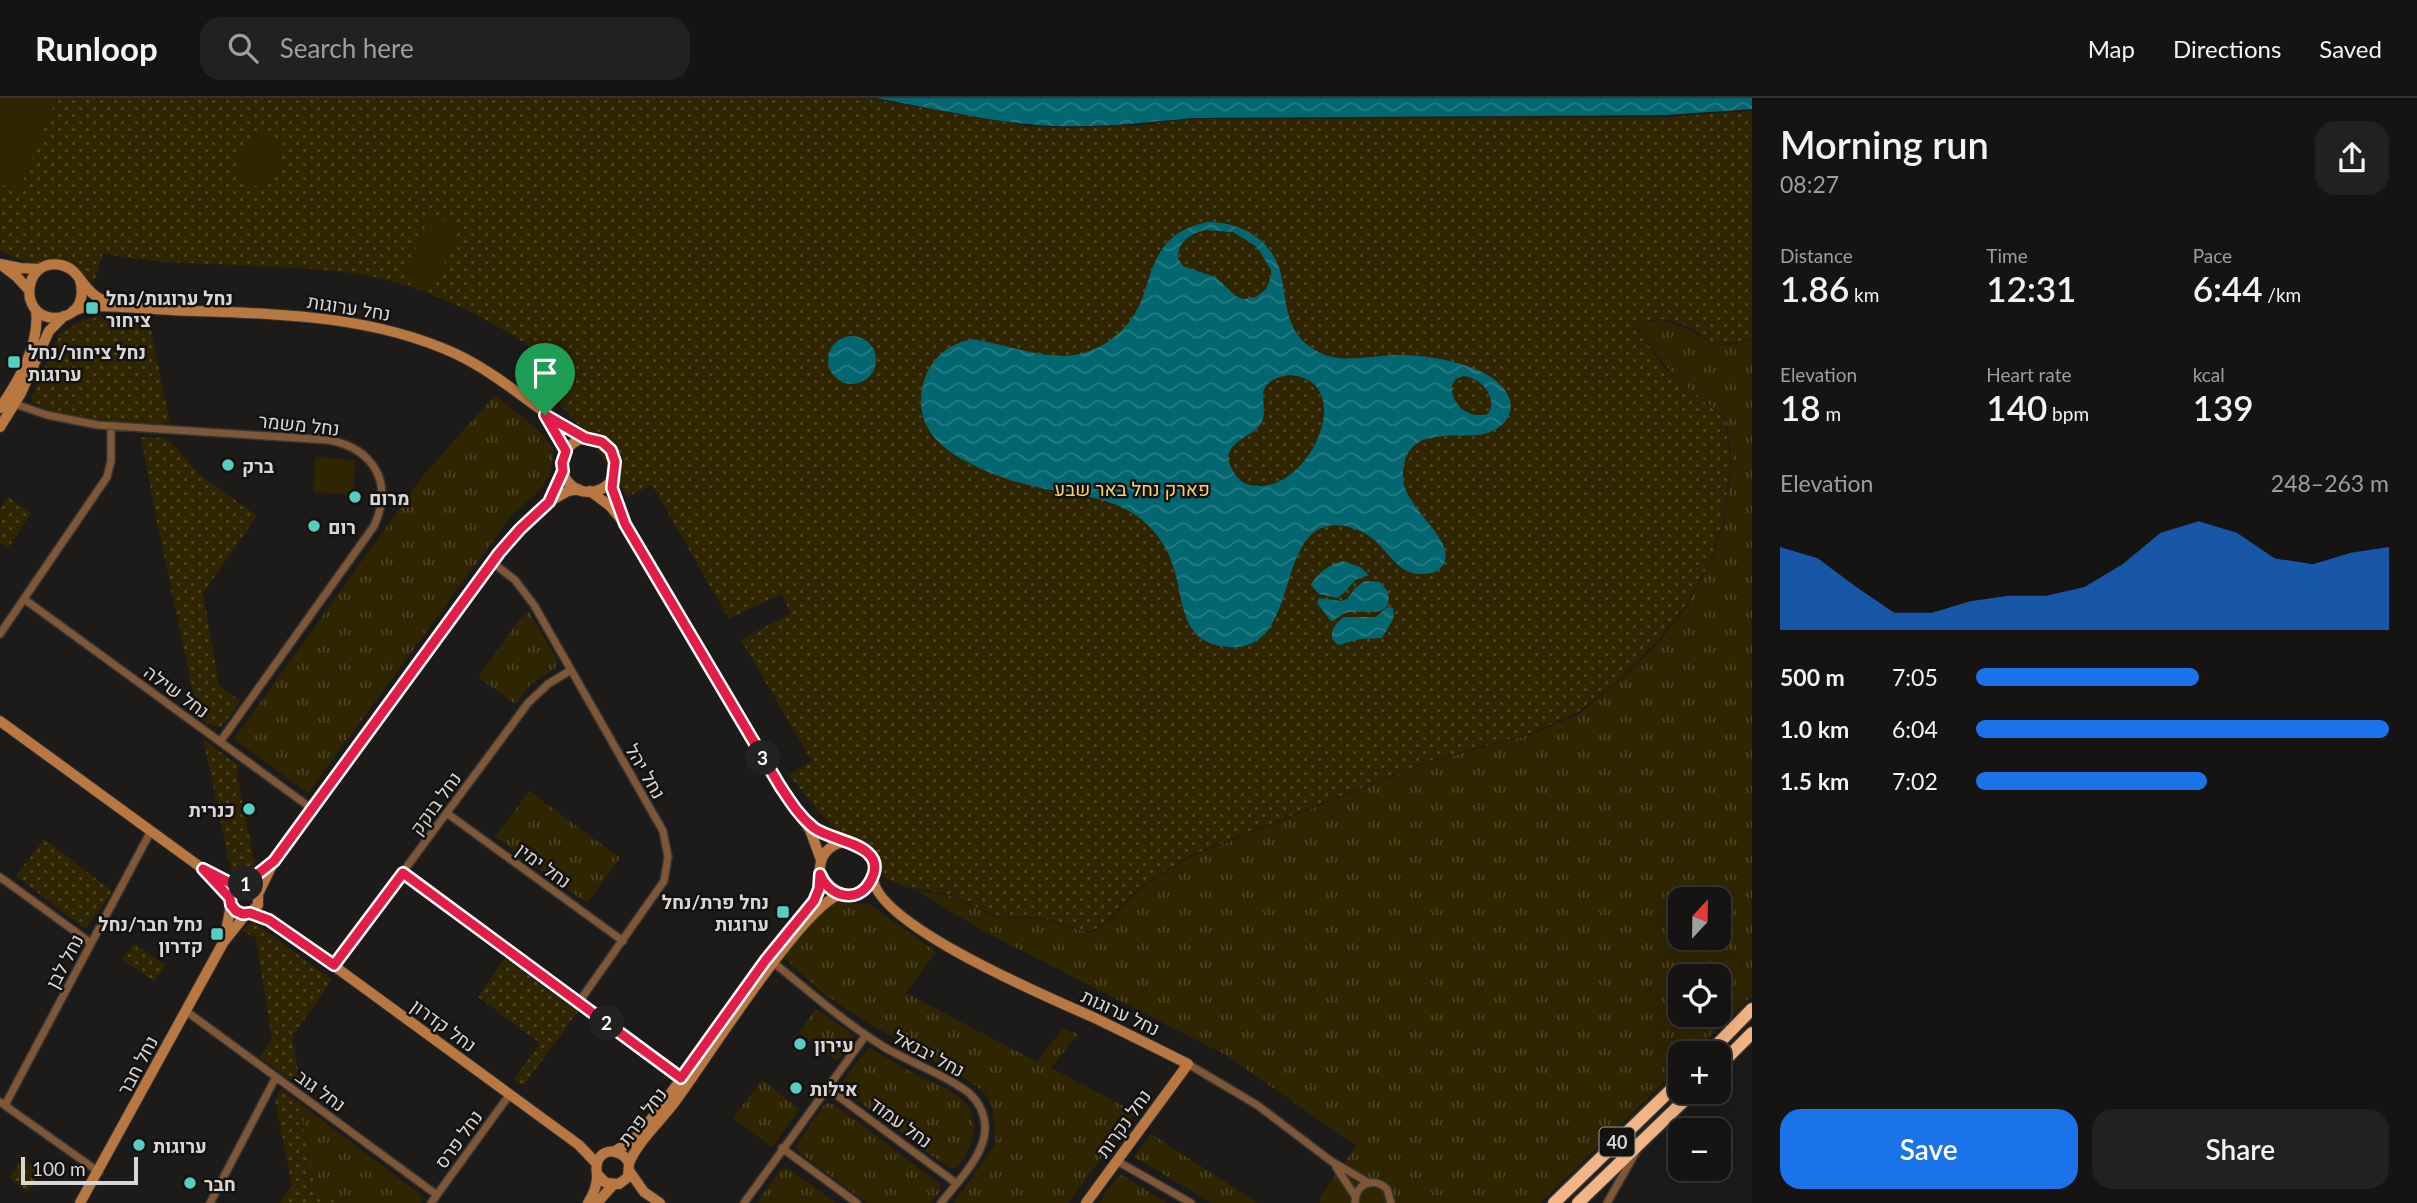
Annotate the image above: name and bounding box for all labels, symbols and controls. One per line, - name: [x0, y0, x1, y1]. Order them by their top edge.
- search box: [200, 17, 690, 80]
- text: Runloop: [35, 28, 158, 68]
- icon: search: [224, 29, 262, 67]
- text: Search here: [280, 32, 414, 64]
- text: Map: [2088, 34, 2135, 63]
- text: Directions: [2173, 34, 2281, 63]
- text: Saved: [2319, 34, 2382, 63]
- text: Morning run: [1780, 121, 1989, 167]
- button: share: [2315, 121, 2389, 195]
- text: 08:27: [1780, 170, 1839, 198]
- text: Distance: [1780, 244, 1853, 267]
- text: Time: [1986, 244, 2028, 267]
- text: Pace: [2193, 244, 2232, 267]
- text: 1.86: [1780, 267, 1849, 309]
- text: 12:31: [1986, 267, 2076, 309]
- text: 6:44: [2193, 267, 2262, 309]
- text: km: [1849, 283, 1879, 306]
- text: /km: [2262, 283, 2301, 306]
- place label: נחל ערוגות/נחל ציחור: [106, 286, 233, 331]
- street label: נחל ערוגות: [306, 289, 392, 325]
- marker: נחל ערוגות/נחל ציחור: [84, 300, 100, 316]
- place label: נחל ציחור/נחל ערוגות: [28, 340, 146, 385]
- pin: [515, 343, 575, 415]
- marker: נחל ציחור/נחל ערוגות: [6, 354, 22, 370]
- icon: arrive: [526, 354, 564, 392]
- text: Elevation: [1780, 363, 1857, 386]
- text: Heart rate: [1986, 363, 2072, 386]
- text: kcal: [2193, 363, 2225, 386]
- text: 18: [1780, 386, 1821, 428]
- text: 140: [1986, 386, 2047, 428]
- text: 139: [2193, 386, 2254, 428]
- text: m: [1821, 402, 1841, 425]
- text: bpm: [2047, 402, 2089, 425]
- street label: נחל משמר: [257, 408, 341, 440]
- place label: ברק: [242, 454, 275, 477]
- marker: ברק: [220, 457, 236, 473]
- text: Elevation: [1780, 469, 1873, 497]
- text: 248–263 m: [2271, 469, 2389, 497]
- park label: פארק נחל באר שבע: [1054, 477, 1210, 500]
- place label: מרום: [369, 486, 410, 509]
- marker: מרום: [347, 489, 363, 505]
- place label: רום: [328, 515, 356, 538]
- marker: רום: [306, 518, 322, 534]
- street label: נחל שילה: [140, 660, 214, 722]
- text: 500 m: [1780, 663, 1845, 691]
- text: 7:05: [1892, 663, 1938, 691]
- text: 1.0 km: [1780, 715, 1849, 743]
- text: 6:04: [1892, 715, 1938, 743]
- street label: נחל יהל: [621, 739, 671, 803]
- pin: 3: [746, 740, 780, 776]
- text: 3: [757, 746, 768, 769]
- street label: נחל בוקק: [404, 767, 466, 839]
- text: 1.5 km: [1780, 767, 1849, 795]
- text: 7:02: [1892, 767, 1938, 795]
- place label: כנרית: [189, 798, 235, 821]
- marker: כנרית: [241, 801, 257, 817]
- street label: נחל ימין: [512, 837, 576, 893]
- pin: 1: [229, 866, 264, 902]
- text: 1: [240, 872, 251, 895]
- north arrow: [1668, 887, 1731, 950]
- map controls: [1668, 887, 1731, 1181]
- place label: נחל פרת/נחל ערוגות: [662, 890, 769, 935]
- marker: נחל פרת/נחל ערוגות: [775, 904, 791, 920]
- place label: נחל חבר/נחל קדרון: [98, 912, 203, 957]
- marker: נחל חבר/נחל קדרון: [209, 926, 225, 942]
- street label: נחל לבן: [40, 930, 88, 992]
- button: locate: [1668, 964, 1731, 1027]
- street label: נחל ערוגות: [1078, 984, 1164, 1040]
- street label: נחל קדרון: [407, 994, 481, 1056]
- pin: 2: [590, 1006, 624, 1040]
- text: 2: [601, 1011, 612, 1034]
- street label: נחל יבנאל: [889, 1025, 969, 1081]
- street label: נחל חבר: [112, 1031, 162, 1099]
- place label: עירון: [814, 1033, 854, 1056]
- marker: עירון: [792, 1036, 808, 1052]
- button: +: [1668, 1041, 1731, 1104]
- street label: נחל גוב: [292, 1064, 350, 1116]
- place label: אילות: [810, 1077, 858, 1100]
- marker: אילות: [788, 1080, 804, 1096]
- street label: נחל פרת: [613, 1083, 671, 1149]
- street label: נחל נקרות: [1091, 1084, 1155, 1162]
- street label: נחל עמוד: [865, 1092, 937, 1152]
- street label: נחל פרס: [429, 1105, 487, 1173]
- button: Save: [1780, 1109, 2078, 1189]
- button: Share: [2092, 1109, 2389, 1189]
- button: −: [1668, 1118, 1731, 1181]
- road number: 40: [1600, 1128, 1634, 1156]
- place label: ערוגות: [153, 1134, 207, 1157]
- marker: ערוגות: [131, 1137, 147, 1153]
- scale bar: [21, 1154, 138, 1186]
- text: 100 m: [32, 1157, 86, 1180]
- place label: חבר: [204, 1172, 236, 1195]
- marker: חבר: [182, 1175, 198, 1191]

